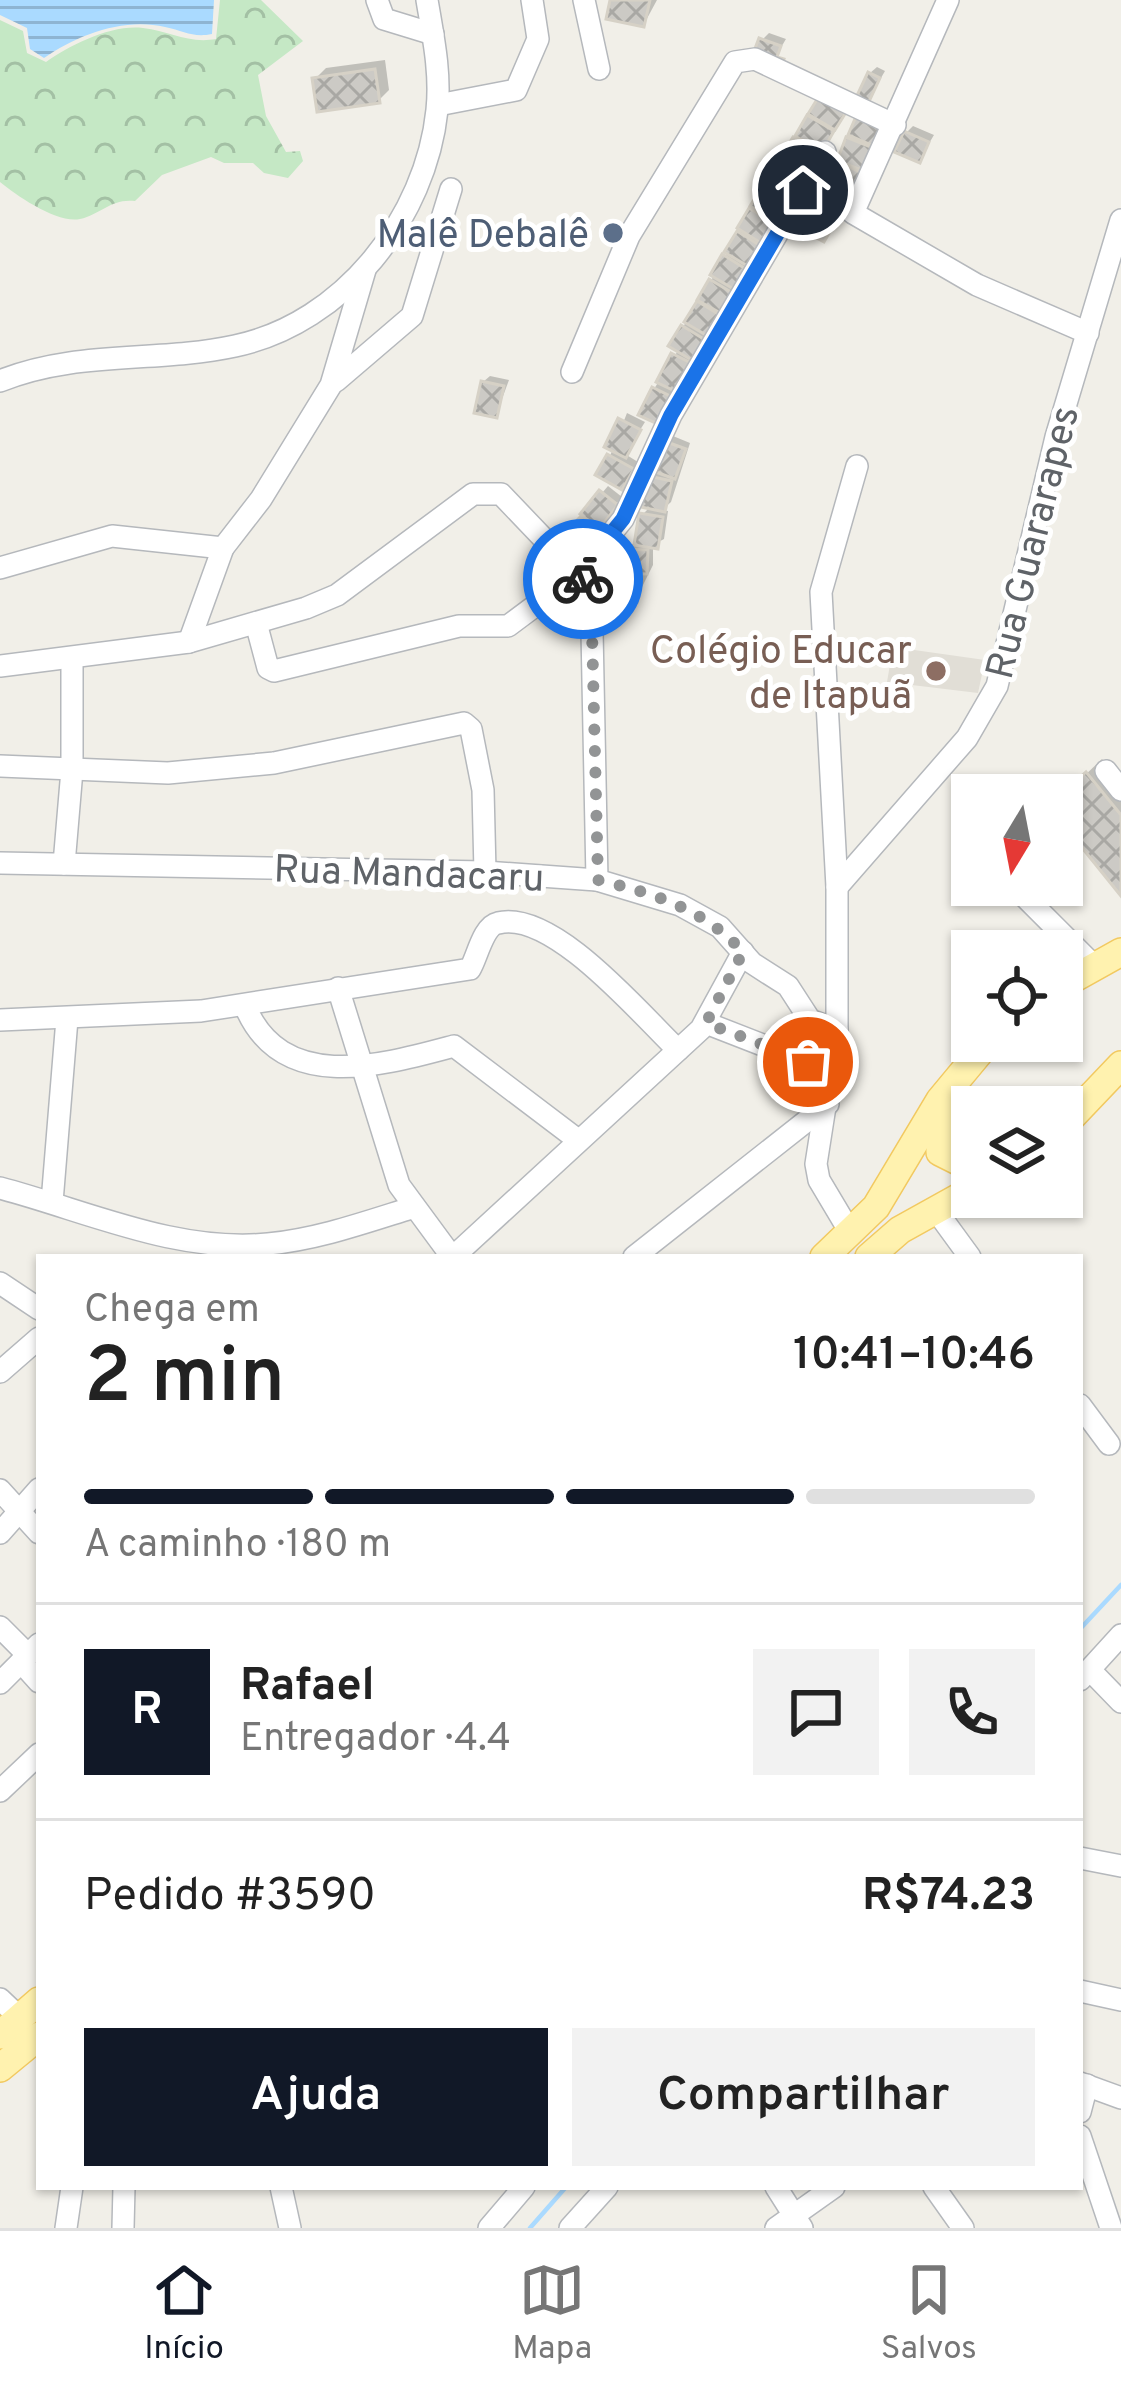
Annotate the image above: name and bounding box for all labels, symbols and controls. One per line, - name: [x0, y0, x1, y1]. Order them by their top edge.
- pin: [752, 139, 854, 241]
- icon: home: [770, 157, 836, 223]
- place label: Malê Debalê: [377, 213, 589, 262]
- marker: Malê Debalê: [600, 220, 626, 246]
- street label: Rua Guararapes: [978, 401, 1093, 685]
- courier: [523, 519, 643, 639]
- icon: bike: [550, 546, 616, 612]
- place label: Colégio Educar de Itapuã: [650, 629, 912, 723]
- marker: Colégio Educar de Itapuã: [923, 658, 949, 684]
- north arrow: [951, 774, 1083, 906]
- map controls: [951, 774, 1083, 1218]
- street label: Rua Mandacaru: [273, 847, 545, 906]
- button: locate: [951, 930, 1083, 1062]
- pin: [757, 1011, 859, 1113]
- icon: bag: [775, 1029, 841, 1095]
- button: layers: [951, 1086, 1083, 1218]
- text: Chega em: [84, 1287, 260, 1336]
- text: 10:41–10:46: [793, 1328, 1035, 1385]
- text: 2 min: [84, 1331, 285, 1430]
- text: A caminho · 180 m: [84, 1522, 391, 1571]
- button: chat: [753, 1649, 879, 1775]
- button: phone: [909, 1649, 1035, 1775]
- text: Rafael: [240, 1659, 375, 1716]
- text: R: [131, 1683, 163, 1740]
- text: Entregador · 4.4: [240, 1716, 511, 1765]
- text: Pedido #3590: [84, 1869, 376, 1926]
- text: R$74.23: [862, 1869, 1035, 1926]
- button: Ajuda: [84, 2028, 548, 2166]
- button: Compartilhar: [572, 2028, 1035, 2166]
- tab: Início: [144, 2257, 224, 2371]
- tab: Mapa: [512, 2257, 592, 2371]
- tab: Salvos: [881, 2257, 977, 2371]

